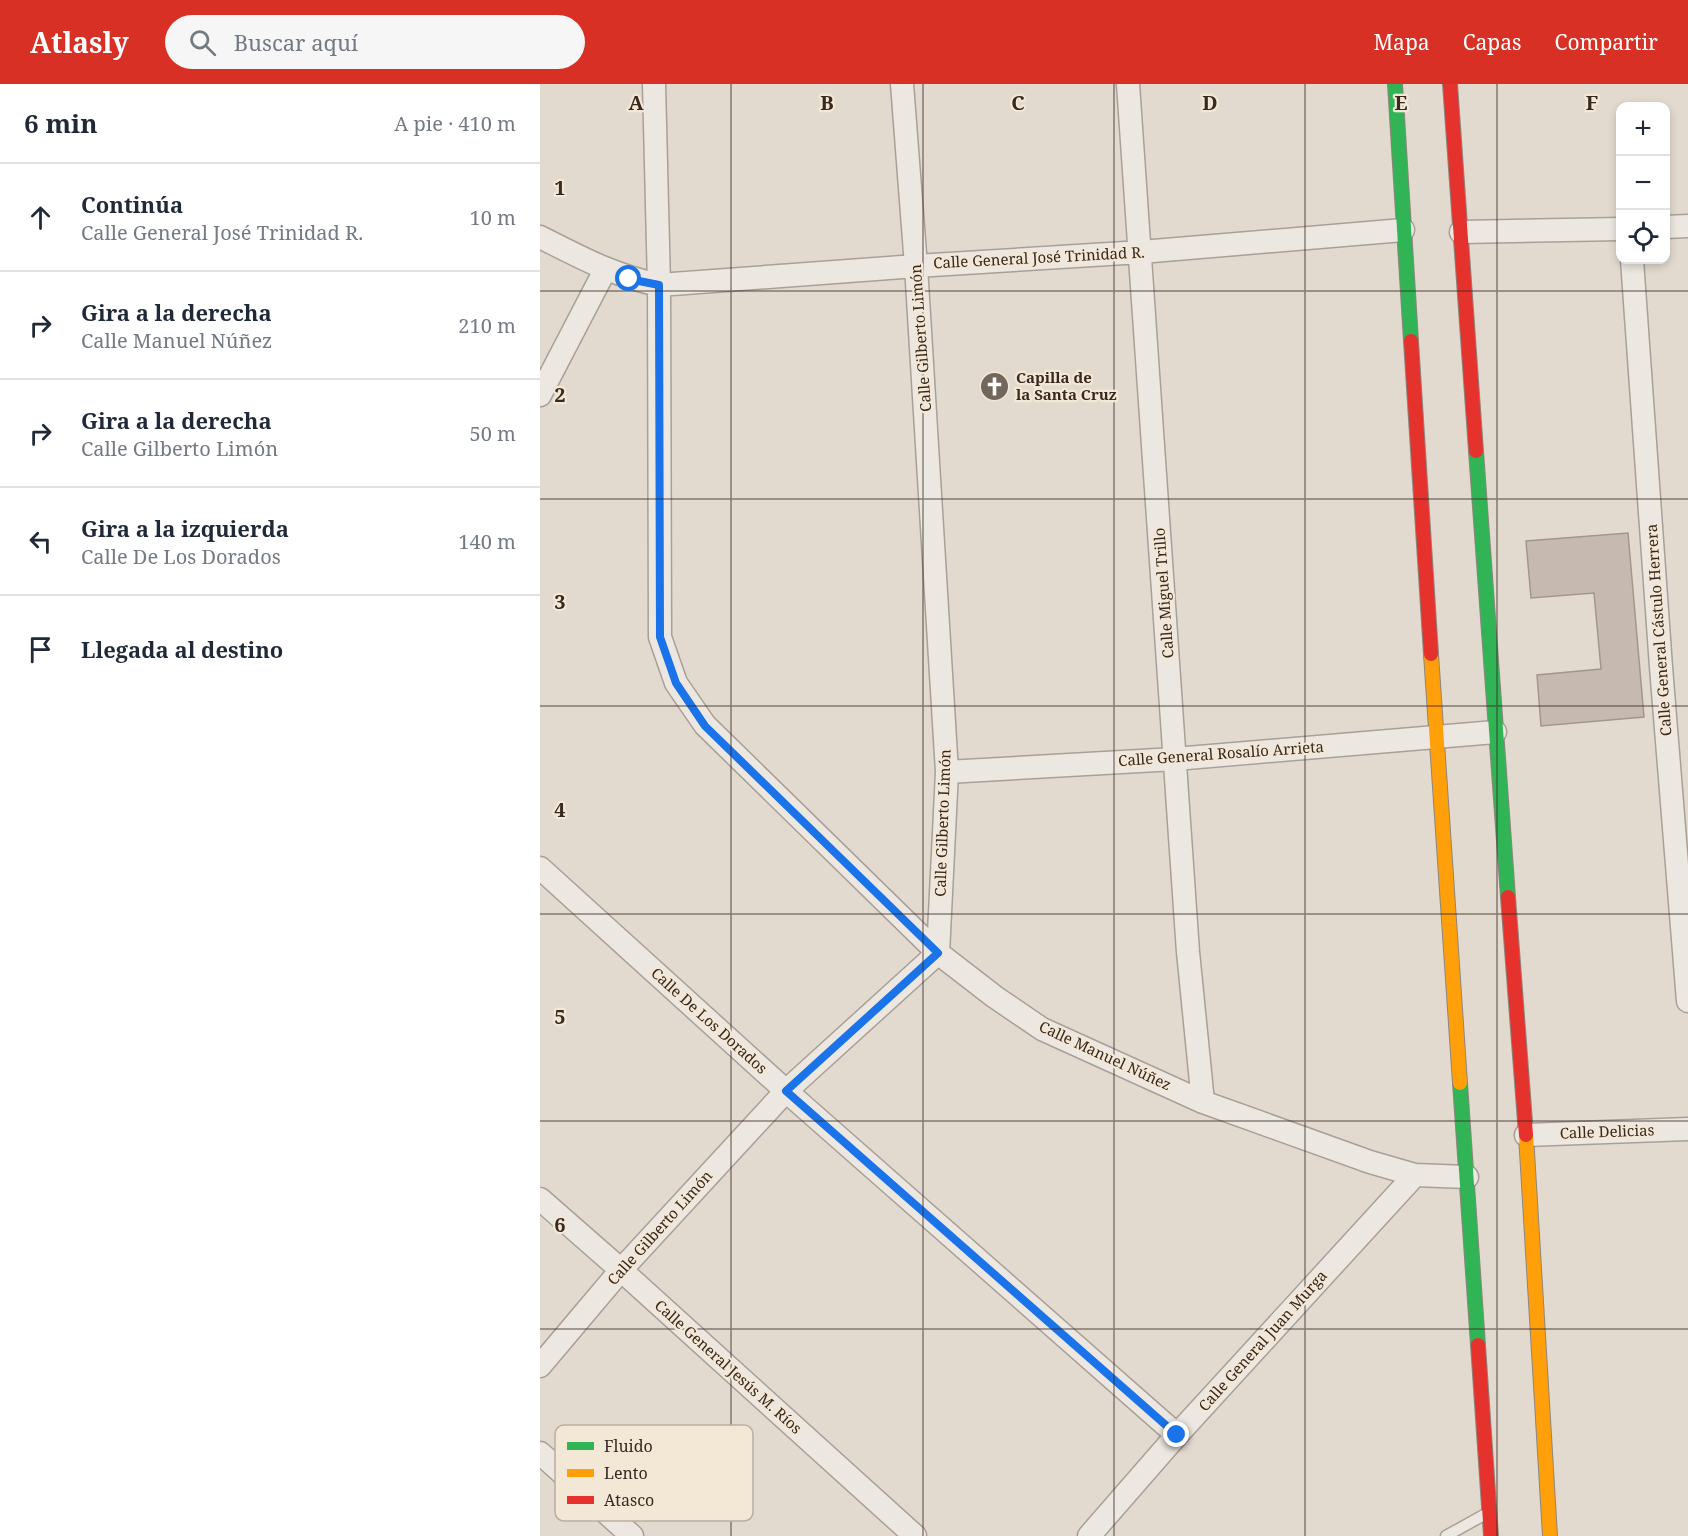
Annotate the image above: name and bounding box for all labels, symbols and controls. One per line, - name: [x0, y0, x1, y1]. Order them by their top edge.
- search box: [165, 15, 585, 69]
- text: Atlasly: [30, 23, 129, 61]
- icon: search: [186, 26, 219, 59]
- text: Buscar aquí: [234, 27, 358, 57]
- text: Mapa: [1373, 28, 1430, 56]
- text: Capas: [1463, 28, 1522, 56]
- text: Compartir: [1555, 28, 1658, 56]
- text: A: [628, 89, 644, 116]
- text: B: [820, 89, 834, 116]
- text: C: [1011, 89, 1025, 116]
- text: D: [1202, 89, 1218, 116]
- text: E: [1394, 89, 1408, 116]
- text: F: [1586, 89, 1598, 116]
- map controls: [1616, 102, 1670, 264]
- button: +: [1616, 102, 1670, 156]
- text: 6 min: [24, 105, 98, 141]
- text: A pie · 410 m: [394, 110, 516, 137]
- button: −: [1616, 156, 1670, 210]
- text: 1: [554, 174, 566, 201]
- text: Continúa: [81, 189, 183, 219]
- icon: ahead: [24, 201, 57, 234]
- text: 10 m: [470, 204, 516, 231]
- button: locate: [1616, 210, 1670, 264]
- text: Calle General José Trinidad R.: [81, 219, 363, 246]
- street label: Calle General José Trinidad R.: [933, 241, 1145, 273]
- street label: Calle Gilberto Limón: [905, 263, 935, 413]
- route start: [615, 265, 641, 291]
- text: Gira a la derecha: [81, 297, 272, 327]
- icon: right: [24, 309, 57, 342]
- text: 210 m: [458, 312, 516, 339]
- text: Calle Manuel Núñez: [81, 327, 272, 354]
- place label: Capilla de la Santa Cruz: [1016, 367, 1117, 404]
- church icon: Capilla de la Santa Cruz: [979, 371, 1011, 403]
- text: 2: [554, 381, 566, 408]
- text: Gira a la derecha: [81, 405, 272, 435]
- icon: right: [24, 417, 57, 450]
- text: 50 m: [470, 420, 516, 447]
- text: Calle Gilberto Limón: [81, 435, 278, 462]
- text: Gira a la izquierda: [81, 513, 289, 543]
- street label: Calle General Cástulo Herrera: [1641, 523, 1675, 737]
- icon: left: [24, 525, 57, 558]
- street label: Calle Miguel Trillo: [1148, 527, 1178, 659]
- text: 140 m: [458, 528, 516, 555]
- text: Calle De Los Dorados: [81, 543, 281, 570]
- text: 3: [554, 588, 566, 615]
- icon: arrive: [24, 633, 57, 666]
- text: Llegada al destino: [81, 634, 283, 664]
- street label: Calle General Rosalío Arrieta: [1117, 736, 1324, 770]
- street label: Calle Gilberto Limón: [929, 748, 955, 897]
- text: 4: [554, 796, 566, 823]
- street label: Calle De Los Dorados: [647, 963, 772, 1078]
- text: 5: [554, 1003, 566, 1030]
- street label: Calle Manuel Núñez: [1036, 1016, 1175, 1094]
- street label: Calle Delicias: [1559, 1119, 1655, 1143]
- street label: Calle Gilberto Limón: [602, 1165, 716, 1289]
- text: 6: [554, 1211, 566, 1238]
- street label: Calle General Juan Murga: [1194, 1266, 1331, 1415]
- street label: Calle General Jesús M. Ríos: [651, 1295, 807, 1438]
- route end: [1163, 1421, 1189, 1447]
- legend: [555, 1425, 753, 1521]
- text: Fluido: [604, 1435, 653, 1457]
- text: Lento: [604, 1462, 648, 1484]
- text: Atasco: [604, 1489, 654, 1511]

